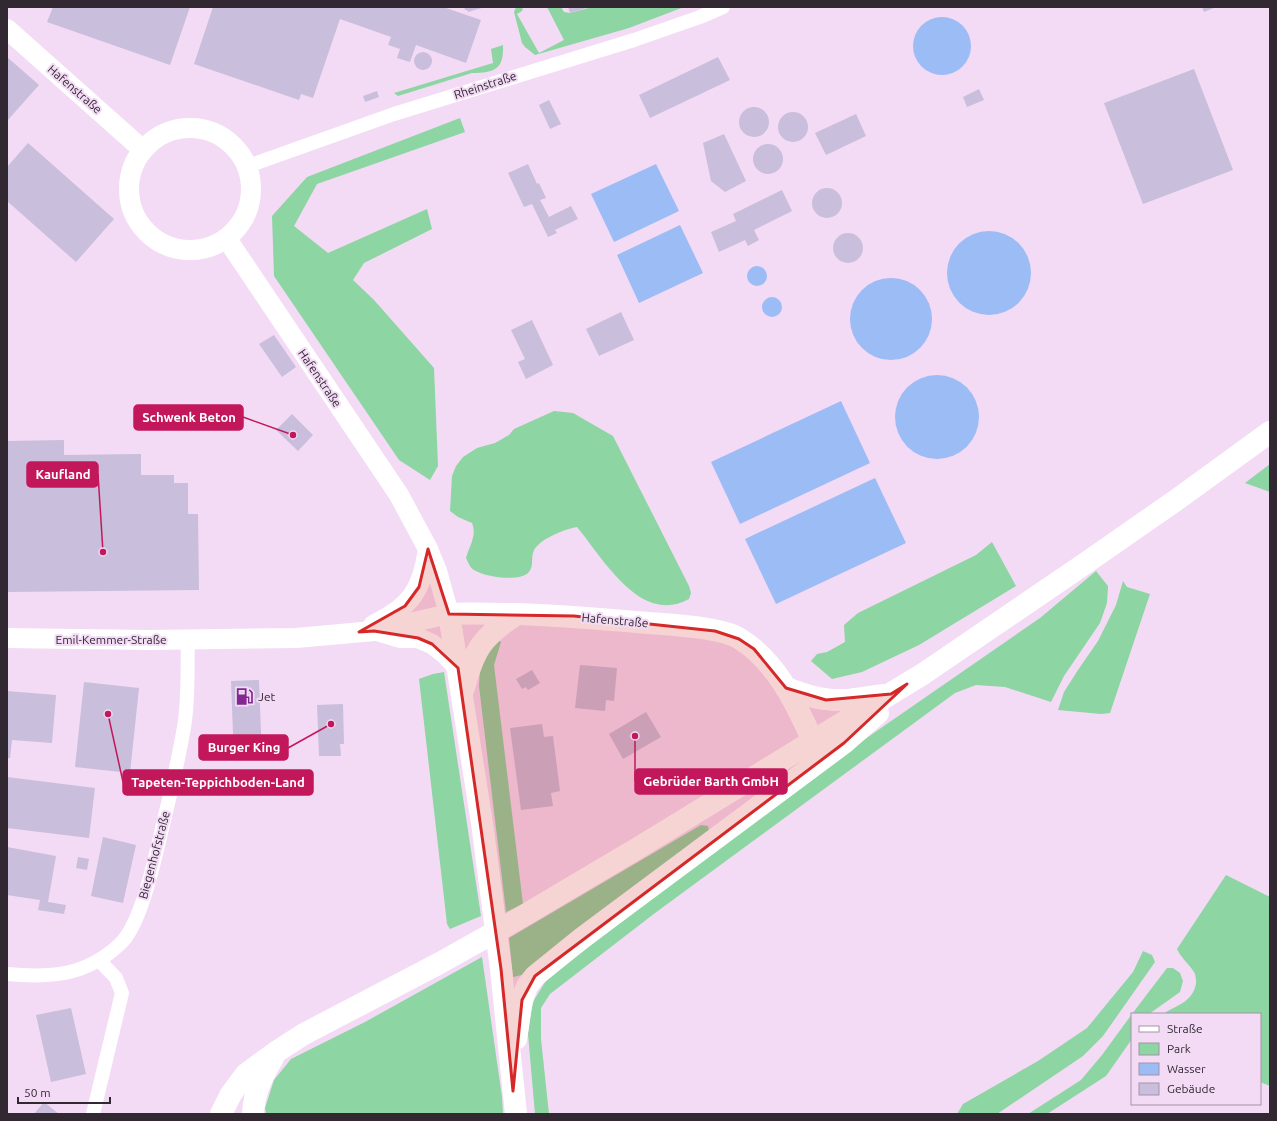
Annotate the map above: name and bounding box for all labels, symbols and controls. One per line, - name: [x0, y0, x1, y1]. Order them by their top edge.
- street label: Hafenstraße: [45, 62, 105, 116]
- street label: Rheinstraße: [452, 69, 518, 101]
- street label: Hafenstraße: [296, 347, 344, 409]
- callout: Schwenk Beton: [134, 405, 243, 430]
- text: Schwenk Beton: [142, 410, 236, 424]
- callout: Kaufland: [27, 462, 98, 487]
- text: Kaufland: [35, 467, 91, 481]
- street label: Hafenstraße: [581, 611, 649, 629]
- street label: Emil-Kemmer-Straße: [55, 633, 167, 646]
- fuel station icon: Jet: [235, 686, 255, 706]
- place label: Jet: [258, 690, 276, 703]
- callout: Burger King: [199, 735, 288, 760]
- text: Burger King: [208, 740, 280, 754]
- callout: Gebrüder Barth GmbH: [635, 769, 787, 794]
- callout: Tapeten-Teppichboden-Land: [123, 770, 313, 795]
- text: Gebrüder Barth GmbH: [643, 774, 779, 788]
- text: Tapeten-Teppichboden-Land: [131, 775, 305, 789]
- street label: Biegenhofstraße: [136, 810, 172, 900]
- legend: [1131, 1013, 1261, 1105]
- text: Straße: [1167, 1022, 1203, 1035]
- text: Park: [1167, 1042, 1191, 1055]
- text: Wasser: [1167, 1062, 1206, 1075]
- scale bar: [18, 1079, 110, 1105]
- text: Gebäude: [1167, 1082, 1215, 1095]
- text: 50 m: [24, 1086, 51, 1099]

